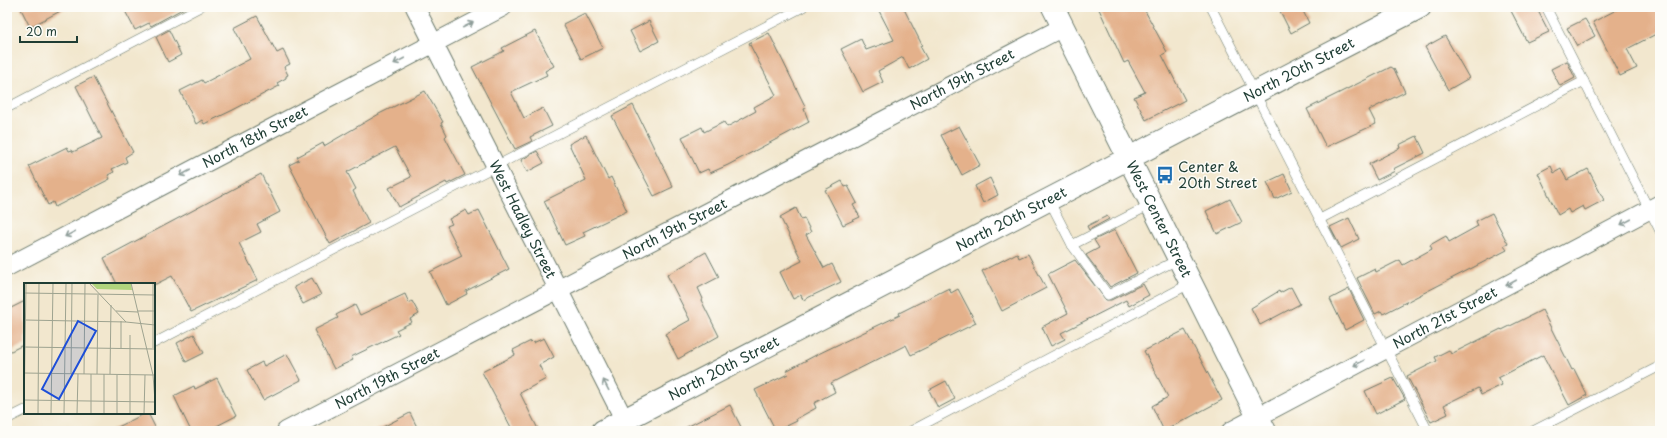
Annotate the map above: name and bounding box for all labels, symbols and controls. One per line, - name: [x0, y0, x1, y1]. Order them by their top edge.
- scale bar: [20, 18, 77, 44]
- one-way arrow: [462, 21, 474, 28]
- text: 20 m: [26, 22, 57, 40]
- street label: North 20th Street: [1240, 32, 1358, 107]
- street label: North 19th Street: [906, 43, 1018, 115]
- one-way arrow: [393, 57, 405, 65]
- street label: North 18th Street: [198, 100, 312, 173]
- street label: West Hadley Street: [484, 156, 562, 282]
- place label: Center & 20th Street: [1178, 156, 1258, 193]
- street label: West Center Street: [1121, 157, 1198, 281]
- bus stop icon: Center & 20th Street: [1155, 165, 1175, 185]
- one-way arrow: [179, 170, 191, 178]
- street label: North 20th Street: [952, 181, 1070, 256]
- street label: North 19th Street: [618, 192, 731, 264]
- one-way arrow: [1620, 219, 1632, 226]
- one-way arrow: [64, 231, 76, 238]
- one-way arrow: [1505, 280, 1517, 287]
- street label: North 21st Street: [1389, 281, 1501, 354]
- inset map: [24, 283, 155, 414]
- street label: North 20th Street: [664, 330, 783, 405]
- street label: North 19th Street: [331, 342, 443, 414]
- one-way arrow: [1353, 360, 1365, 368]
- one-way arrow: [602, 379, 609, 391]

